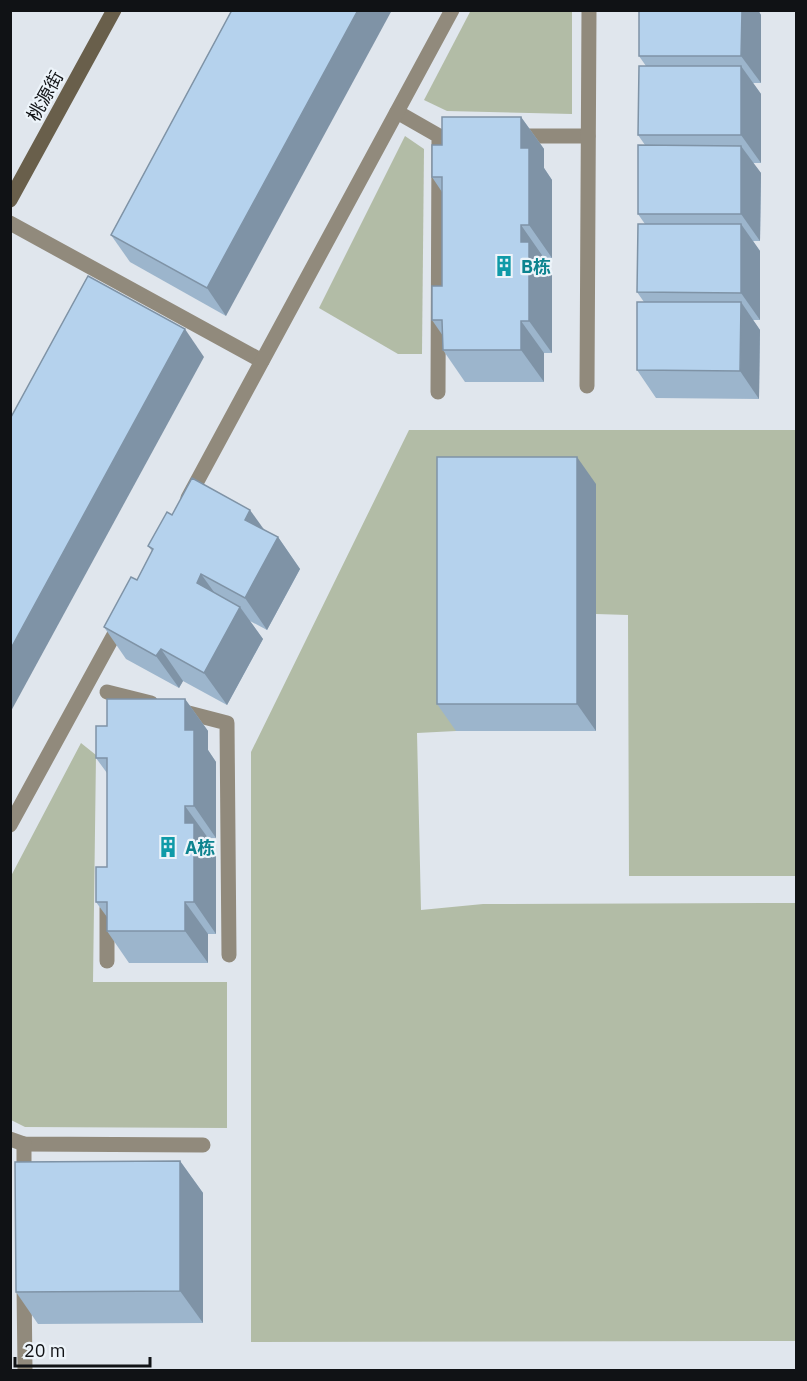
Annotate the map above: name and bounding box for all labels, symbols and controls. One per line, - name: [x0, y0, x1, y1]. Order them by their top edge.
- street label: 桃源街: [22, 67, 68, 125]
- building icon: B栋: [492, 254, 516, 278]
- place label: B栋: [521, 255, 551, 278]
- building icon: A栋: [156, 835, 180, 859]
- place label: A栋: [185, 836, 215, 859]
- scale bar: [15, 1330, 150, 1368]
- text: 20 m: [24, 1339, 66, 1362]

